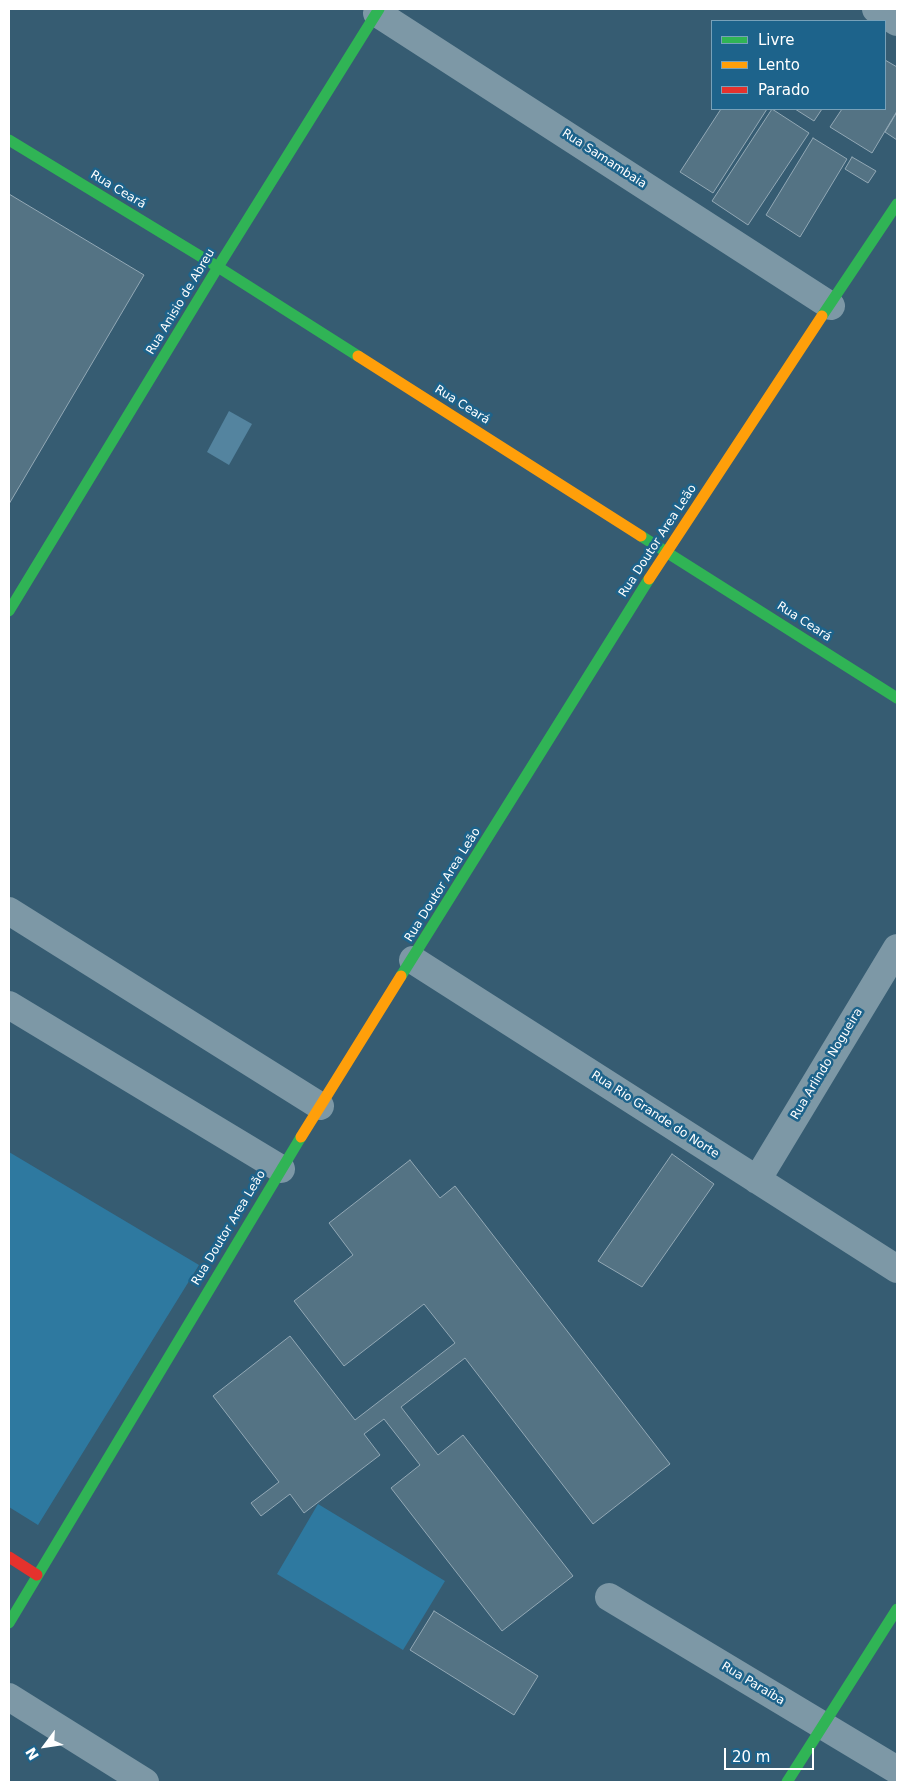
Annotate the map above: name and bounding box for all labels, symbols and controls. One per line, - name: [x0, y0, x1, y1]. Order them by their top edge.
- legend: [711, 20, 886, 110]
- text: Livre: [758, 31, 794, 49]
- text: Lento: [758, 56, 800, 74]
- text: Parado: [758, 81, 810, 99]
- street label: Rua Samambaia: [559, 126, 649, 192]
- street label: Rua Ceará: [88, 168, 148, 212]
- street label: Rua Anisio de Abreu: [144, 247, 218, 357]
- street label: Rua Ceará: [432, 382, 492, 428]
- street label: Rua Doutor Area Leão: [616, 482, 700, 600]
- street label: Rua Ceará: [774, 599, 834, 645]
- street label: Rua Doutor Area Leão: [402, 825, 484, 945]
- street label: Rua Arlindo Nogueira: [788, 1006, 866, 1122]
- street label: Rua Rio Grande do Norte: [588, 1068, 722, 1162]
- street label: Rua Doutor Area Leão: [189, 1168, 269, 1288]
- street label: Rua Paraíba: [719, 1659, 787, 1709]
- north arrow: [20, 1721, 70, 1771]
- scale bar: [726, 1738, 816, 1770]
- text: N: [22, 1745, 42, 1763]
- text: 20 m: [732, 1748, 770, 1766]

